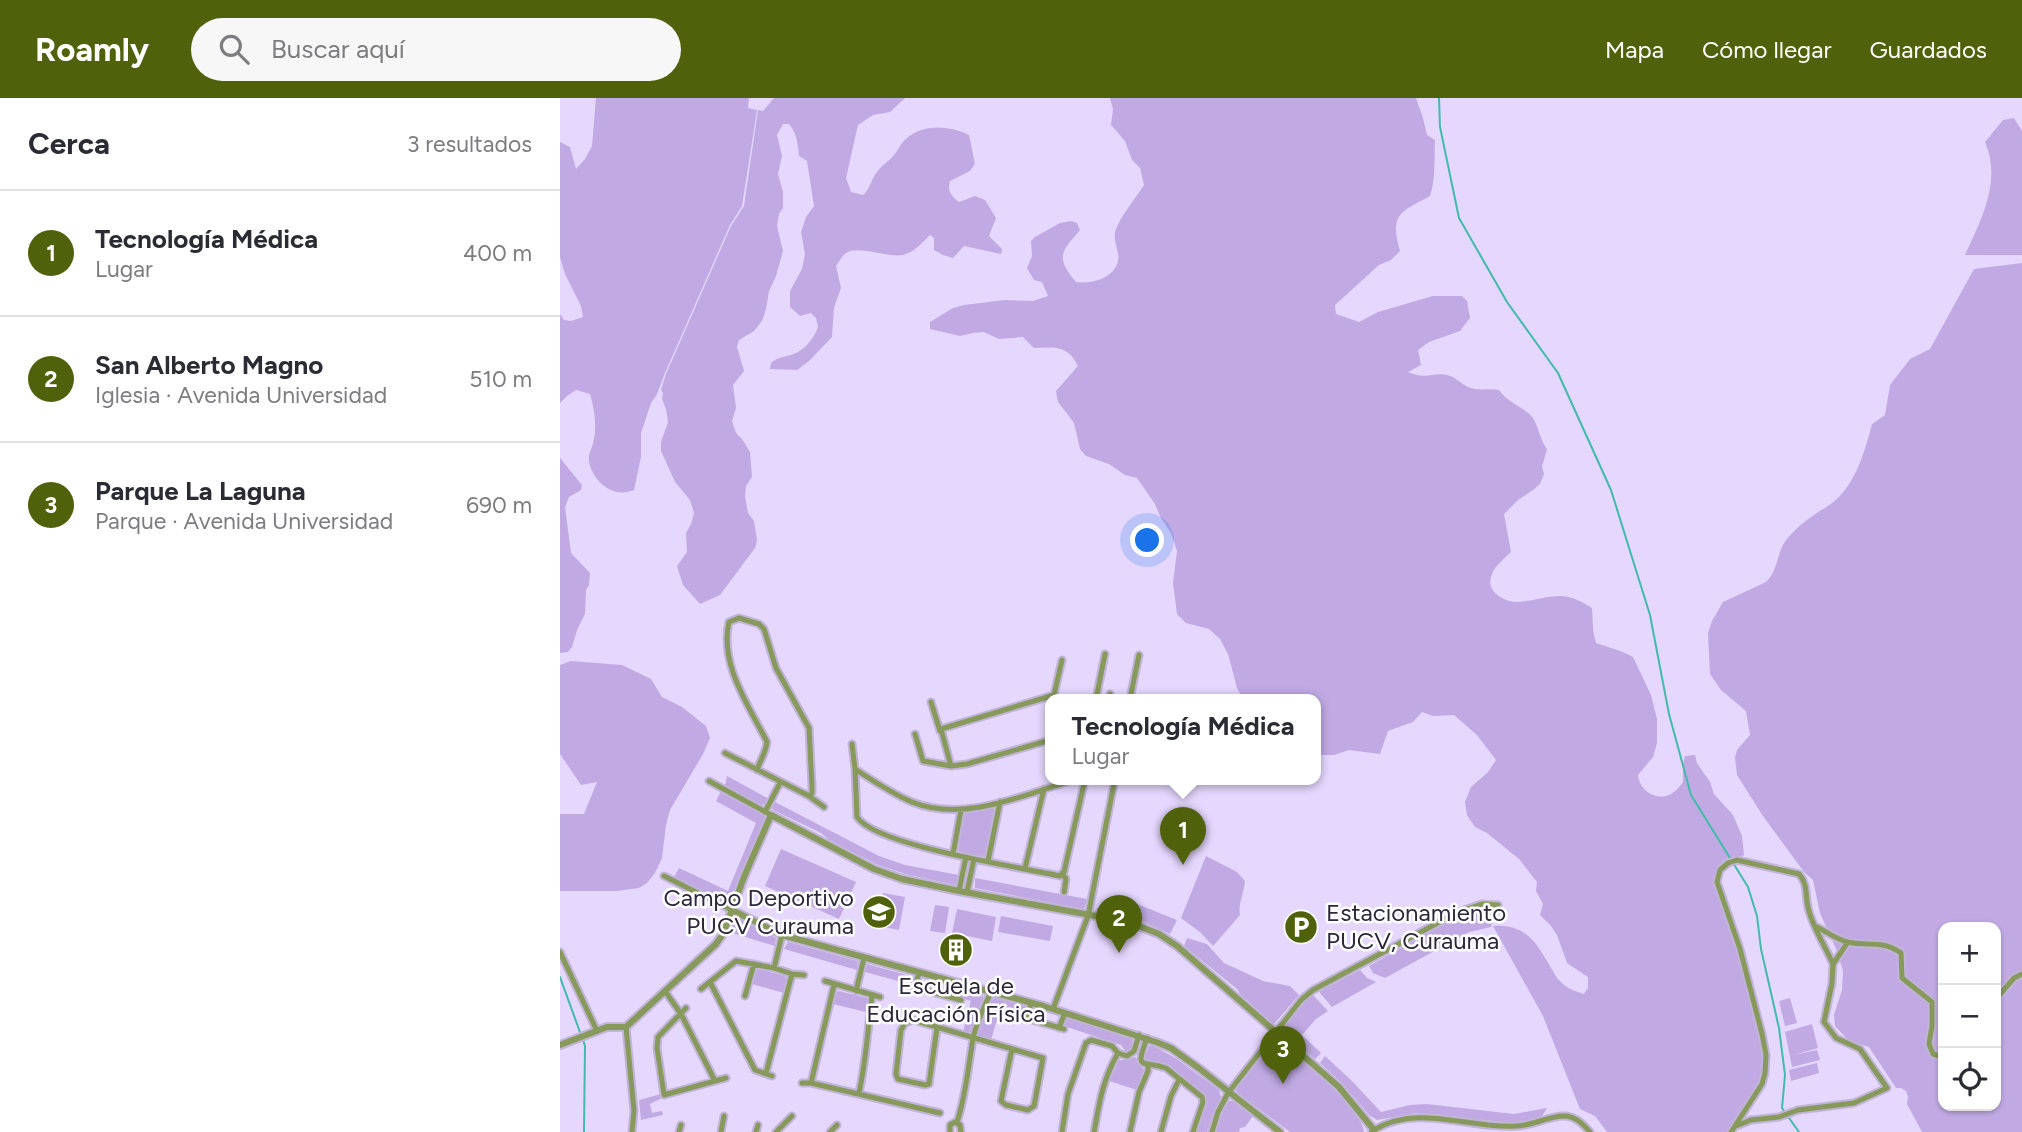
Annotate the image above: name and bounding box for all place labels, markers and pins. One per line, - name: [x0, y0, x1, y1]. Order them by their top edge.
- pin: 1: [1160, 807, 1206, 865]
- place label: Campo Deportivo PUCV Curauma: [663, 883, 854, 940]
- school or university icon: Campo Deportivo PUCV Curauma: [860, 893, 898, 931]
- pin: 2: [1096, 895, 1142, 953]
- place label: Estacionamiento PUCV, Curauma: [1326, 898, 1506, 955]
- parking icon: Estacionamiento PUCV, Curauma: [1282, 908, 1320, 946]
- building icon: Escuela de Educación Física: [937, 931, 975, 969]
- place label: Escuela de Educación Física: [866, 971, 1046, 1028]
- pin: 3: [1260, 1026, 1306, 1084]

